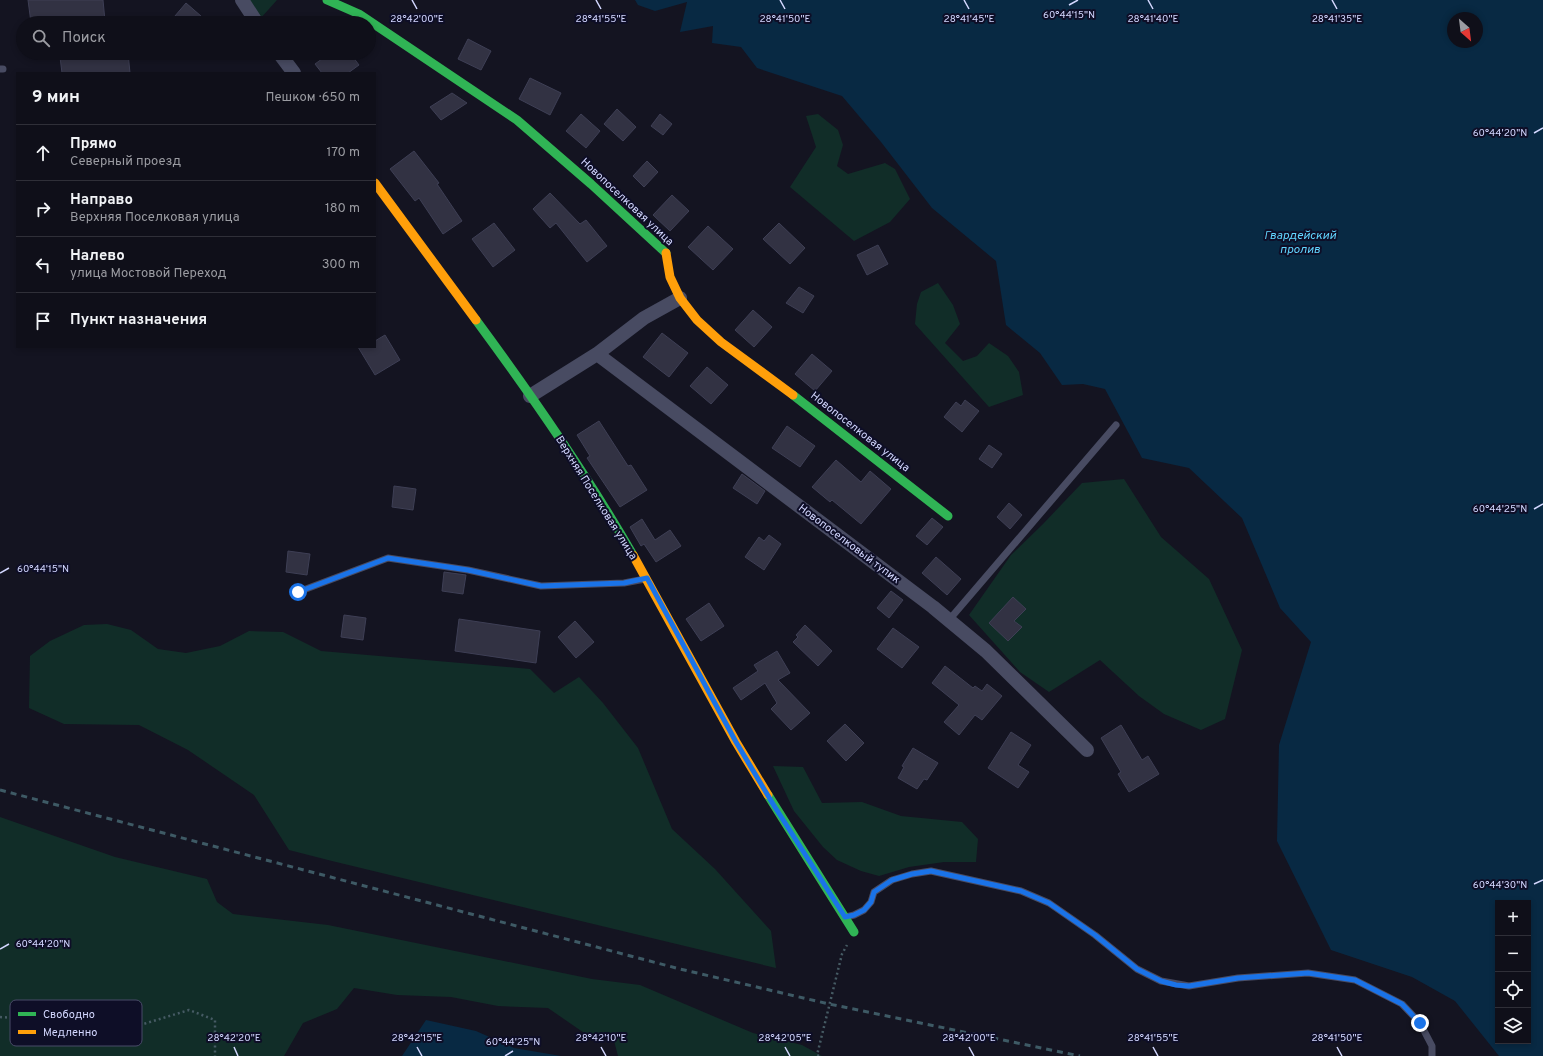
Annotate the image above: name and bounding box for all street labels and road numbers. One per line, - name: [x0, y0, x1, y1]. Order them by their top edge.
- street label: Новопоселковая улица: [578, 155, 677, 249]
- street label: Новопоселковая улица: [808, 389, 913, 475]
- street label: Верхняя Поселковая улица: [552, 433, 640, 563]
- street label: Новопоселковый тупик: [795, 501, 903, 587]

